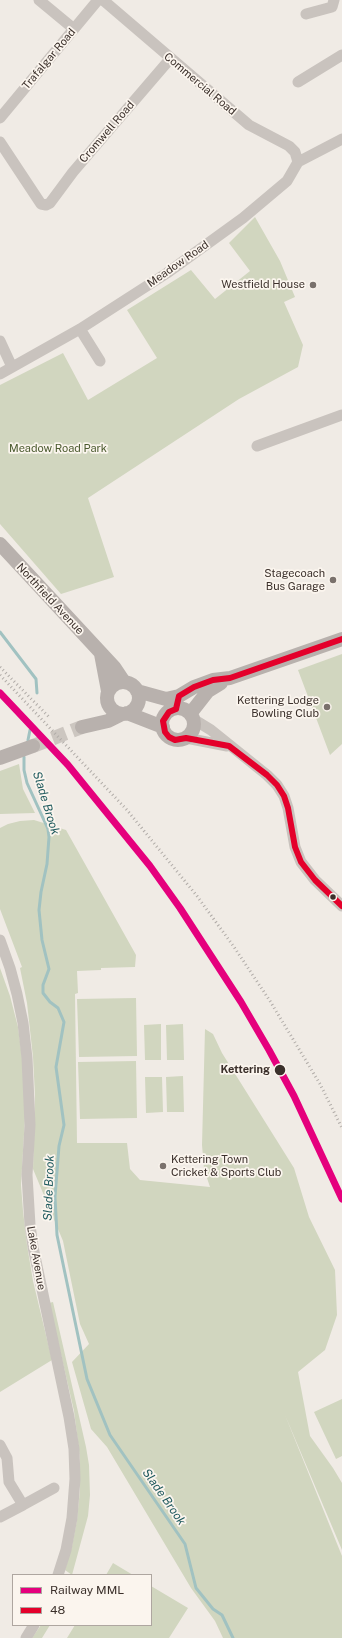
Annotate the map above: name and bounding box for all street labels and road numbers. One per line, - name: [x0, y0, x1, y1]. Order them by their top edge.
- street label: Trafalgar Road: [20, 26, 78, 92]
- street label: Commercial Road: [161, 50, 239, 118]
- street label: Cromwell Road: [77, 99, 137, 165]
- street label: Meadow Road: [145, 238, 211, 290]
- street label: Northfield Avenue: [14, 561, 86, 637]
- street label: Lake Avenue: [24, 1225, 48, 1291]

